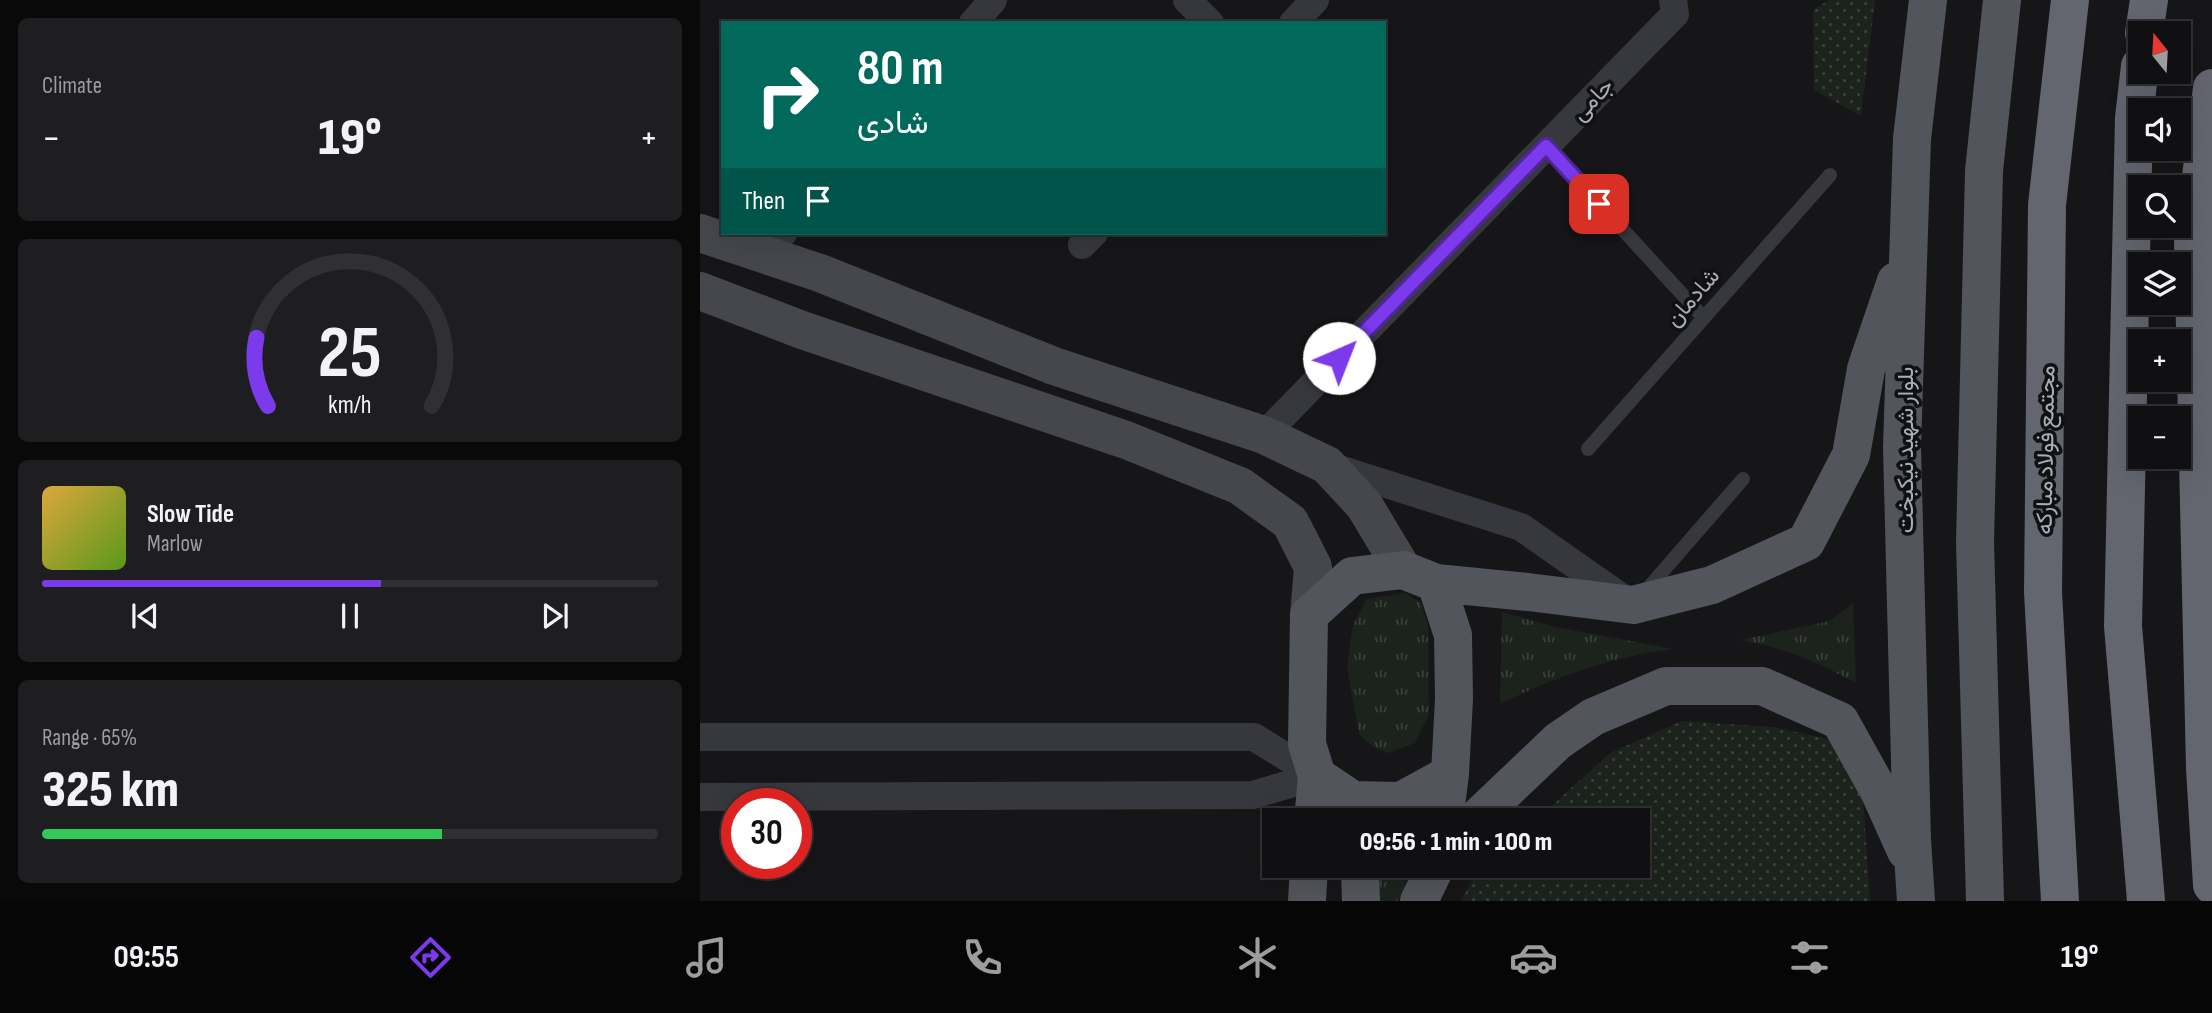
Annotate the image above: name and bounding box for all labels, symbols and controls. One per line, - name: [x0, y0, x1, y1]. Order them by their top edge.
- north arrow: [2128, 21, 2191, 84]
- map controls: [2128, 21, 2191, 469]
- text: 80 m: [857, 40, 944, 99]
- icon: right: [742, 49, 833, 140]
- text: Climate: [42, 72, 102, 100]
- street label: جامی: [1566, 72, 1620, 127]
- button: sound: [2128, 98, 2191, 161]
- text: شادی: [857, 104, 929, 143]
- text: 19°: [318, 107, 382, 170]
- text: −: [42, 116, 61, 161]
- text: +: [639, 116, 658, 161]
- pin: [1569, 174, 1629, 234]
- button: search: [2128, 175, 2191, 238]
- icon: arrive: [799, 182, 837, 220]
- icon: arrive: [1580, 185, 1618, 223]
- text: Then: [742, 186, 785, 217]
- button: layers: [2128, 252, 2191, 315]
- street label: شادمان: [1660, 262, 1726, 333]
- text: 25: [318, 311, 382, 399]
- position arrow: [1302, 321, 1376, 395]
- button: +: [2128, 329, 2191, 392]
- street label: مجتمع فولاد مبارکه: [2031, 365, 2062, 535]
- street label: بلوار شهید نیکبخت: [1892, 367, 1920, 533]
- text: km/h: [328, 390, 372, 421]
- button: −: [2128, 406, 2191, 469]
- text: Slow Tide: [147, 499, 234, 530]
- text: Marlow: [147, 530, 203, 558]
- icon: previous: [126, 597, 164, 635]
- icon: pause: [331, 597, 369, 635]
- icon: next: [536, 597, 574, 635]
- text: Range · 65%: [42, 724, 137, 752]
- text: 325 km: [42, 759, 179, 822]
- speed limit sign: 30: [721, 788, 812, 879]
- text: 09:56 · 1 min · 100 m: [1360, 827, 1552, 858]
- icon: directions: [406, 933, 455, 982]
- icon: music: [682, 933, 731, 982]
- icon: phone: [958, 933, 1007, 982]
- icon: climate: [1233, 933, 1282, 982]
- icon: car: [1509, 933, 1558, 982]
- icon: filters: [1785, 933, 1834, 982]
- text: 09:55: [113, 938, 179, 977]
- text: 19°: [2061, 938, 2099, 977]

